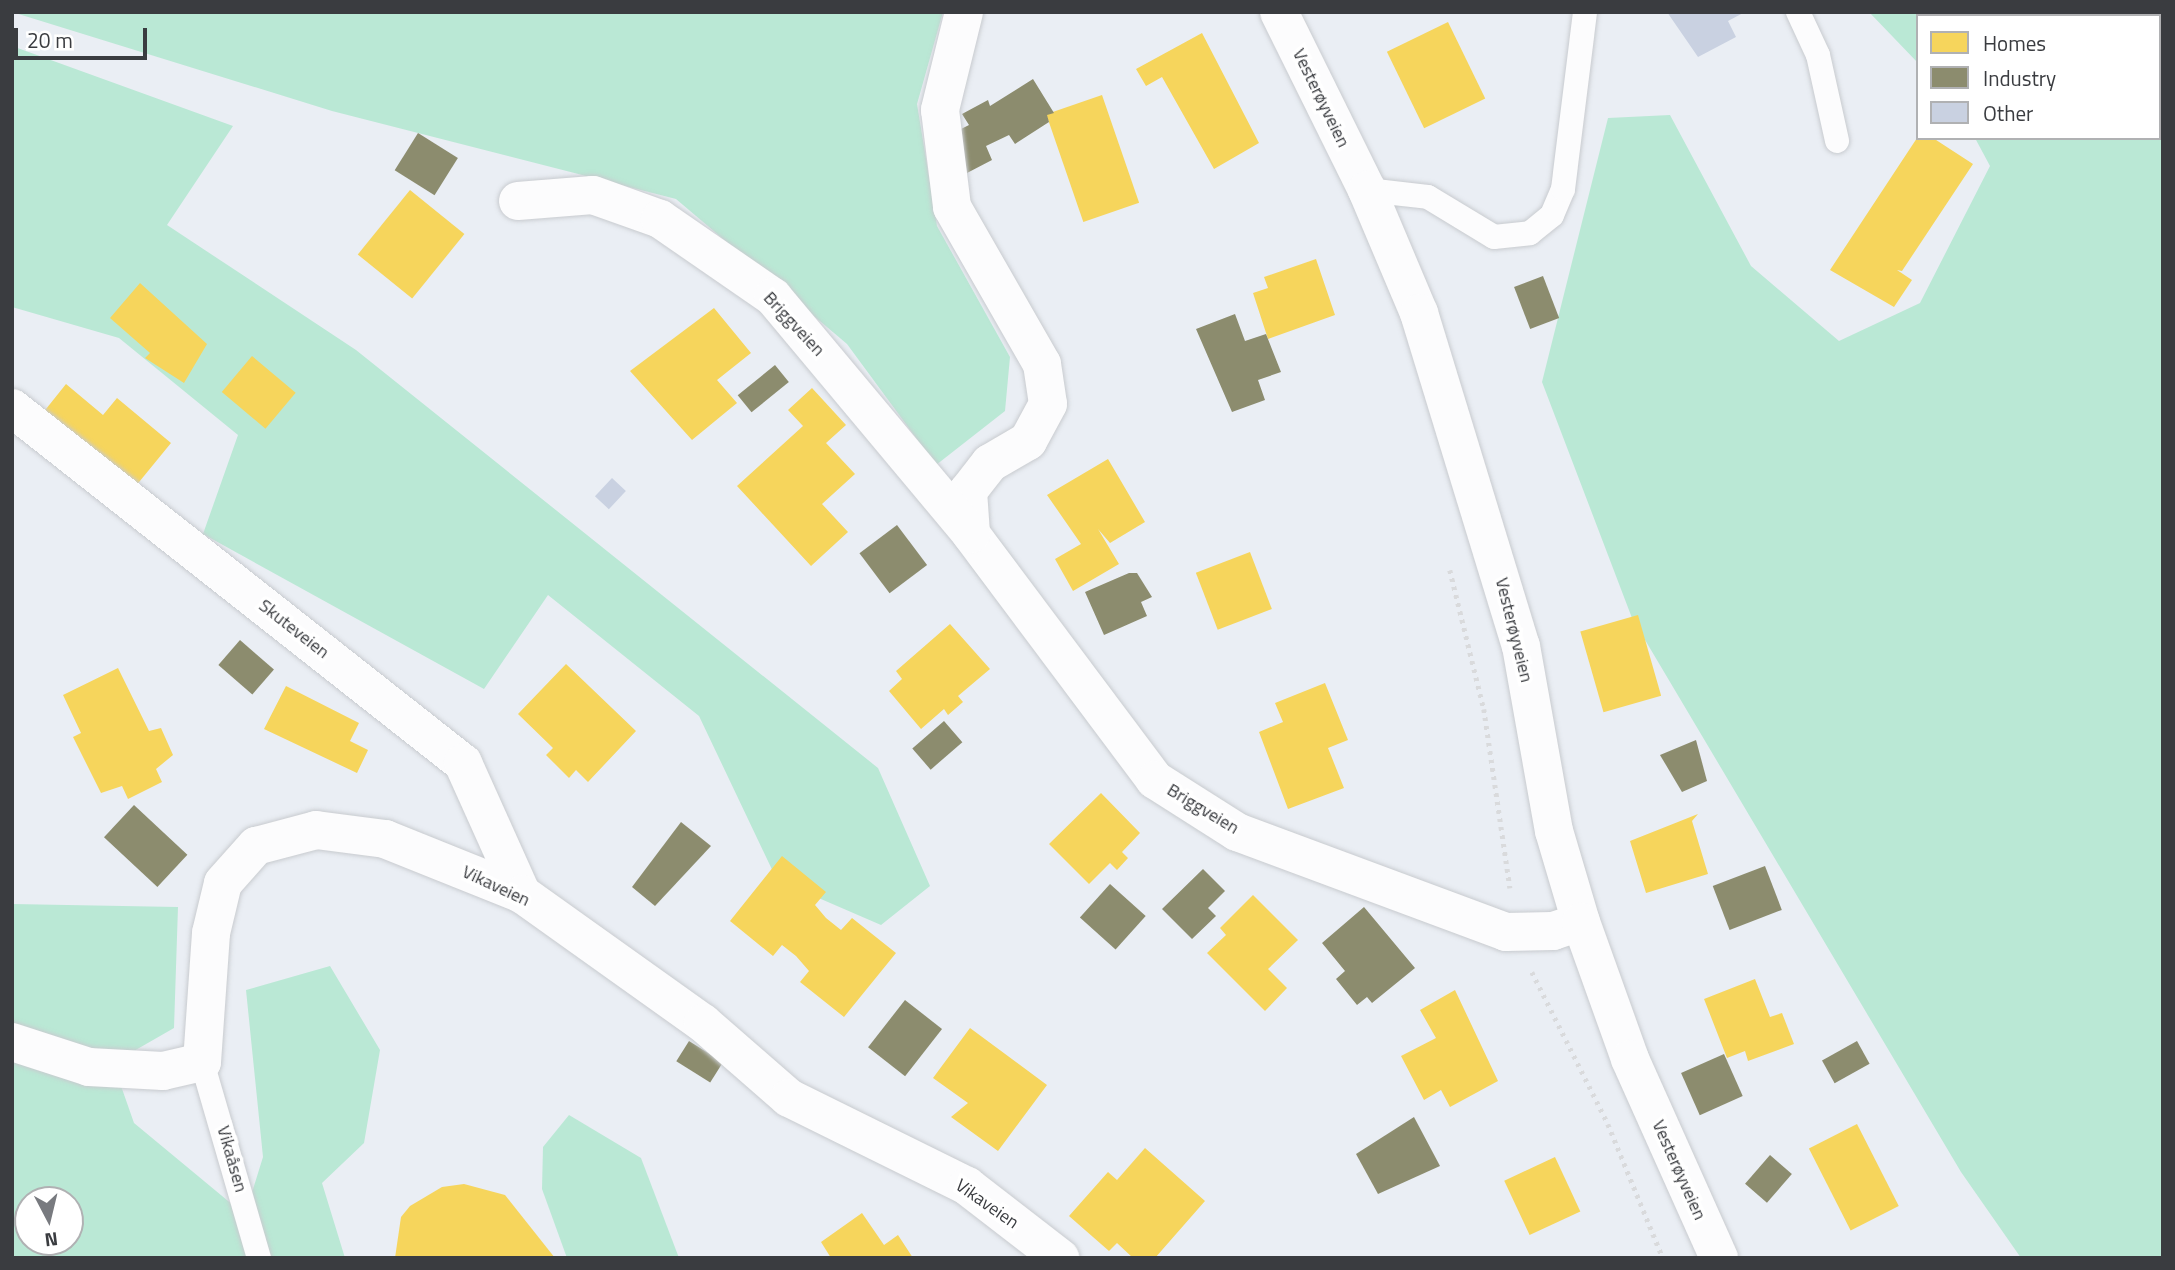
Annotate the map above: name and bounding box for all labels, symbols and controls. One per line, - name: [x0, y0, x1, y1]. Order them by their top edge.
- scale bar: [18, 14, 150, 58]
- legend: [1916, 14, 2161, 140]
- text: 20 m: [27, 24, 73, 56]
- text: Homes: [1983, 27, 2046, 59]
- street label: Vesterøyveien: [1288, 45, 1354, 151]
- text: Industry: [1983, 62, 2056, 94]
- text: Other: [1983, 97, 2033, 129]
- street label: Briggveien: [759, 287, 829, 361]
- street label: Vesterøyveien: [1491, 575, 1537, 685]
- street label: Skuteveien: [254, 595, 334, 663]
- street label: Briggveien: [1163, 779, 1243, 839]
- street label: Vikaveien: [459, 861, 533, 911]
- street label: Vesterøyveien: [1647, 1117, 1711, 1223]
- street label: Vikaåsen: [212, 1123, 252, 1195]
- street label: Vikaveien: [951, 1174, 1023, 1234]
- north arrow: [14, 1186, 84, 1256]
- text: N: [43, 1225, 60, 1256]

